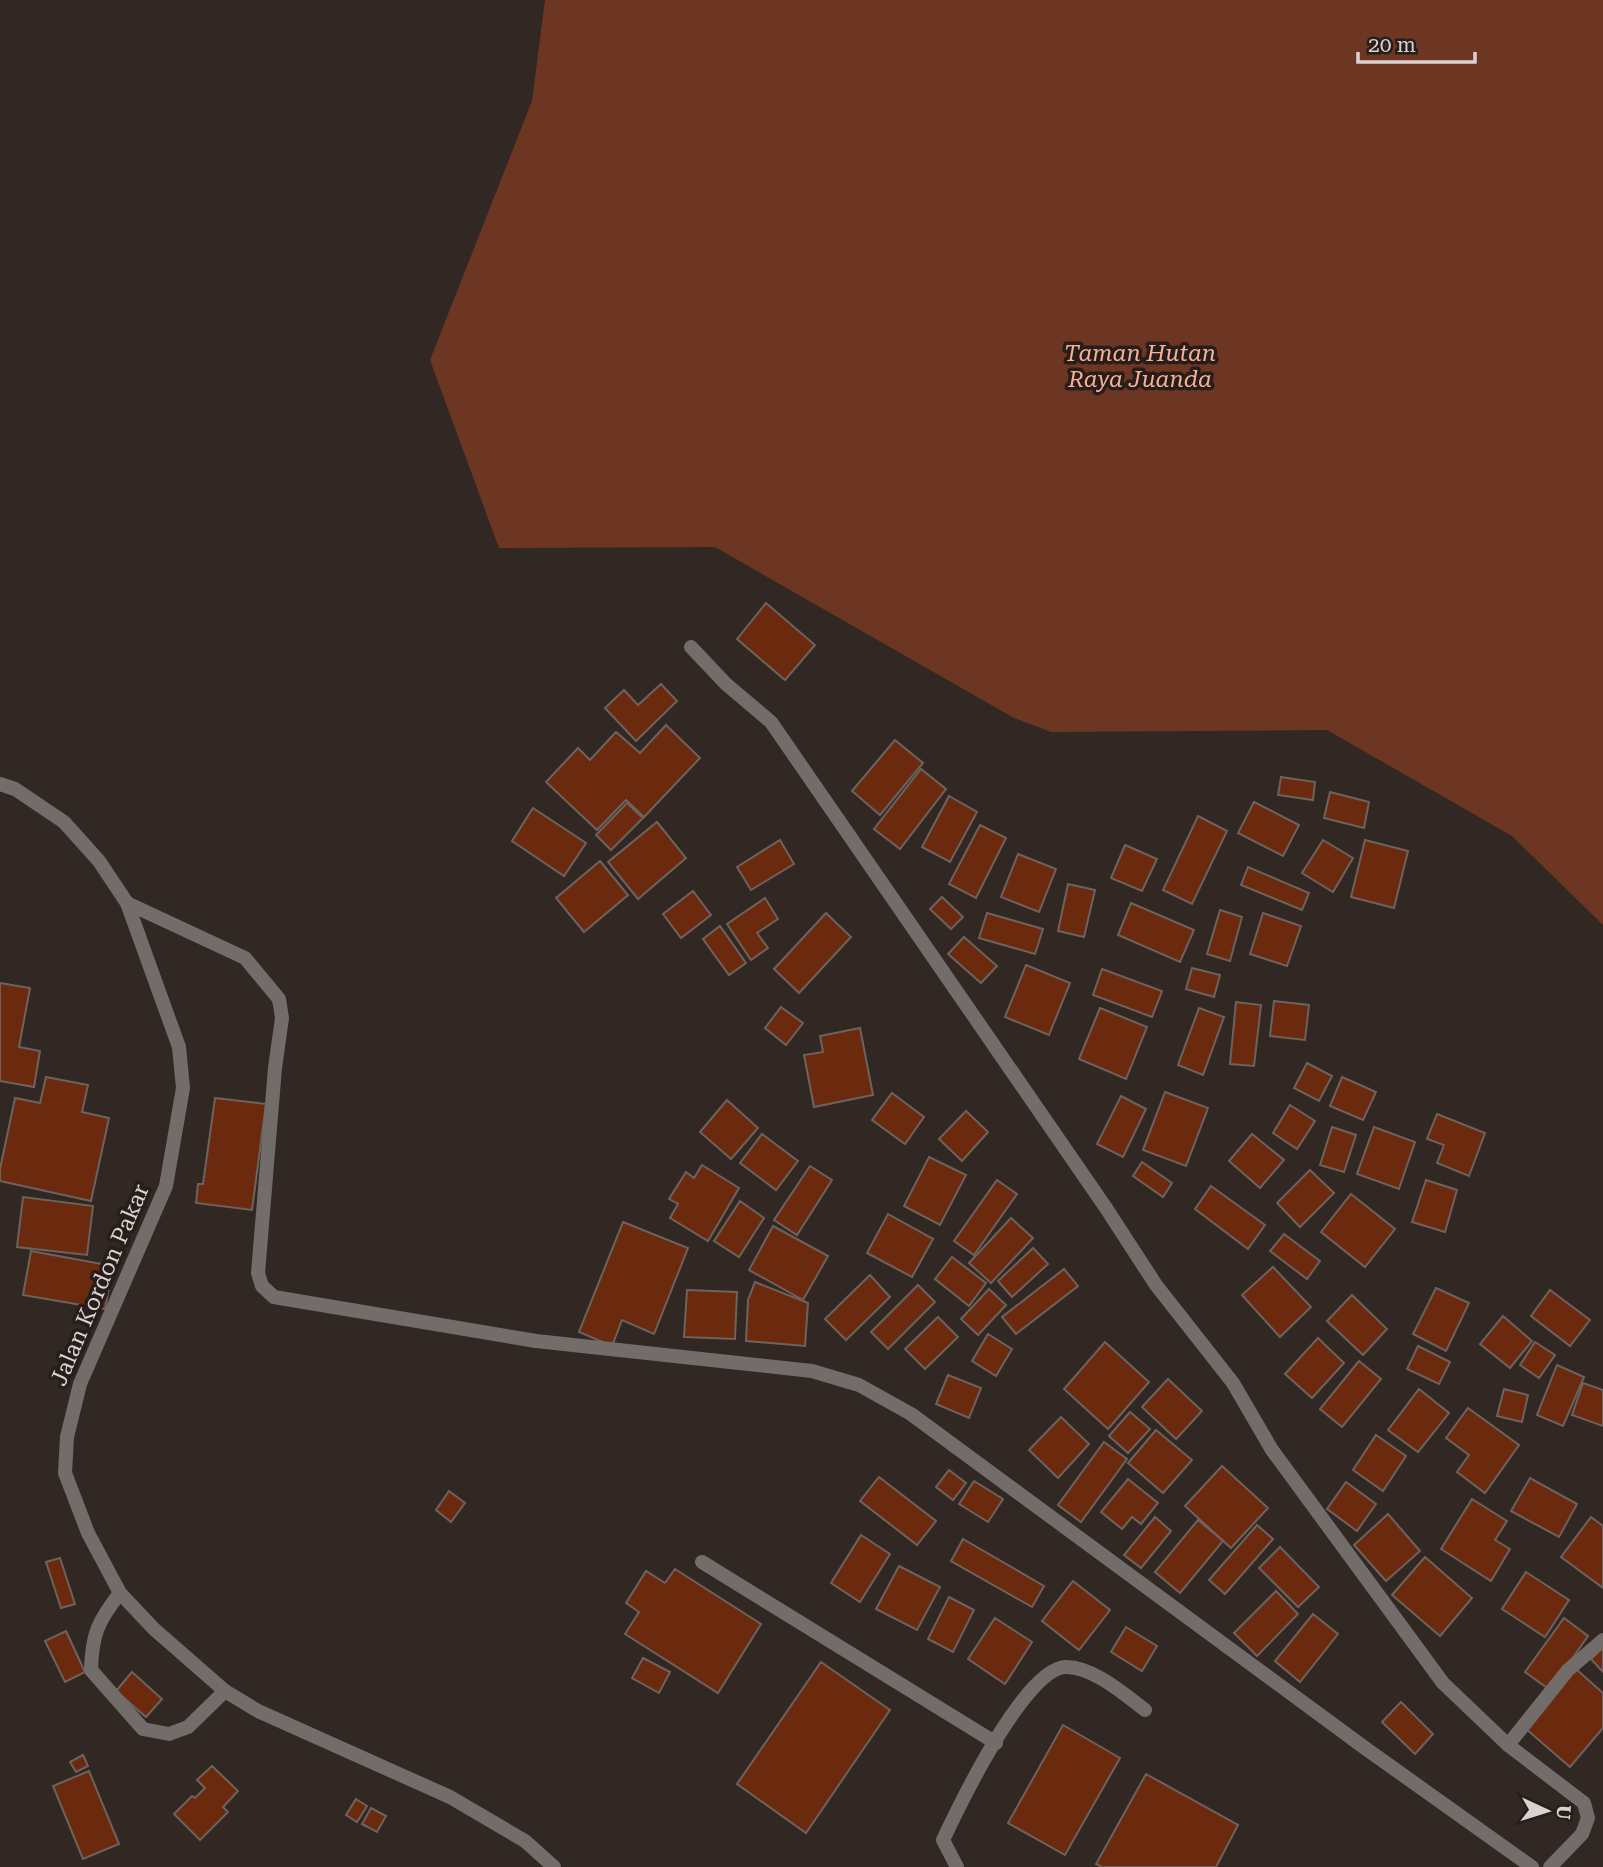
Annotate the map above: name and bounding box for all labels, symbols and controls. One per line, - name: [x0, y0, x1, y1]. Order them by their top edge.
- scale bar: [1358, 21, 1475, 65]
- text: 20 m: [1368, 33, 1416, 57]
- park label: Taman Hutan Raya Juanda: [1064, 340, 1216, 393]
- street label: Jalan Kordon Pakar: [45, 1180, 155, 1390]
- north arrow: [1512, 1776, 1582, 1846]
- text: U: [1551, 1804, 1575, 1821]

